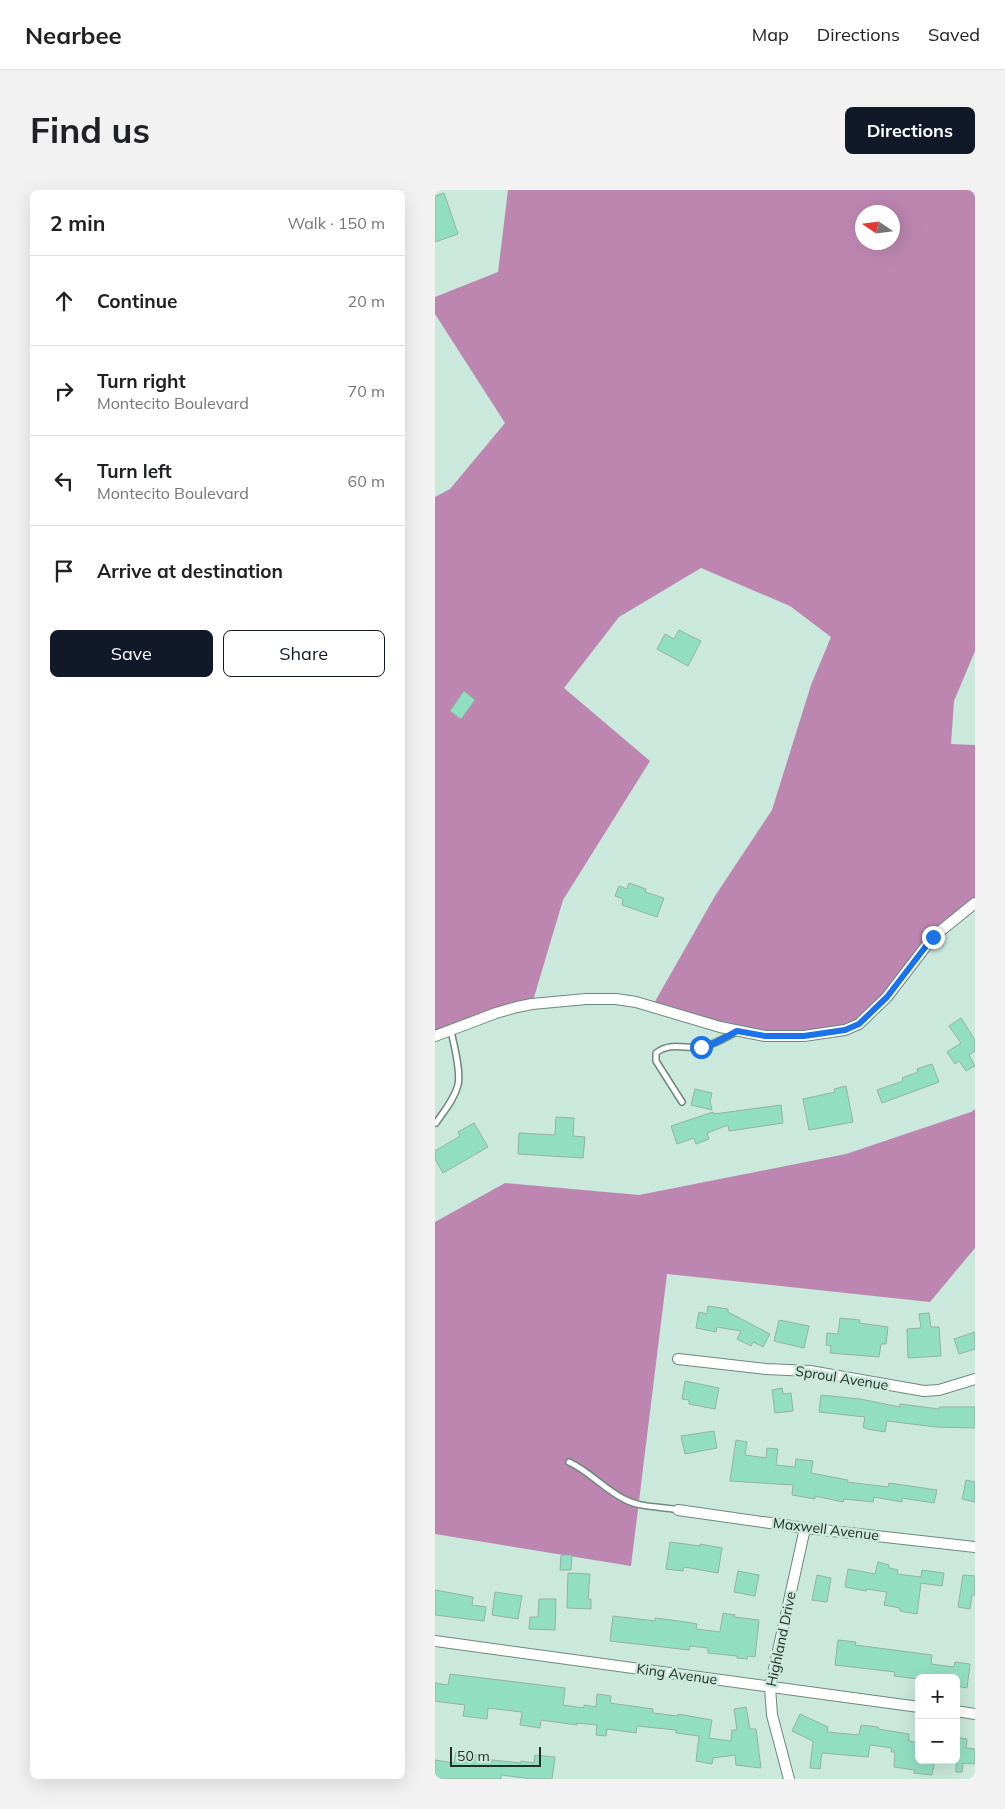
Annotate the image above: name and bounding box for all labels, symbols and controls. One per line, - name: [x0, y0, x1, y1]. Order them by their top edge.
- text: Nearbee: [25, 20, 122, 50]
- text: Map: [752, 23, 789, 46]
- text: Directions: [817, 23, 900, 46]
- text: Saved: [928, 23, 980, 46]
- button: Directions: [845, 107, 975, 154]
- text: Find us: [30, 108, 150, 152]
- north arrow: [855, 205, 900, 250]
- text: 2 min: [50, 210, 105, 236]
- text: Walk · 150 m: [287, 213, 385, 233]
- icon: ahead: [50, 287, 78, 315]
- text: Continue: [97, 289, 177, 313]
- text: 20 m: [348, 291, 385, 311]
- text: Turn right: [97, 369, 186, 393]
- icon: right: [50, 377, 78, 405]
- text: 70 m: [348, 381, 385, 401]
- text: Montecito Boulevard: [97, 393, 249, 413]
- text: Turn left: [97, 459, 172, 483]
- icon: left: [50, 467, 78, 495]
- text: 60 m: [348, 471, 385, 491]
- text: Montecito Boulevard: [97, 483, 249, 503]
- icon: arrive: [50, 557, 78, 585]
- text: Arrive at destination: [97, 559, 283, 583]
- button: Save: [50, 630, 213, 677]
- button: Share: [223, 630, 385, 677]
- route end: [922, 926, 945, 949]
- route start: [690, 1036, 713, 1059]
- street label: Sproul Avenue: [794, 1362, 890, 1394]
- street label: Maxwell Avenue: [772, 1514, 880, 1544]
- street label: Highland Drive: [762, 1590, 800, 1688]
- street label: King Avenue: [636, 1659, 718, 1689]
- map controls: [915, 1674, 960, 1764]
- button: +: [915, 1674, 960, 1719]
- button: −: [915, 1719, 960, 1764]
- scale bar: [450, 1744, 541, 1767]
- text: 50 m: [457, 1747, 490, 1765]

